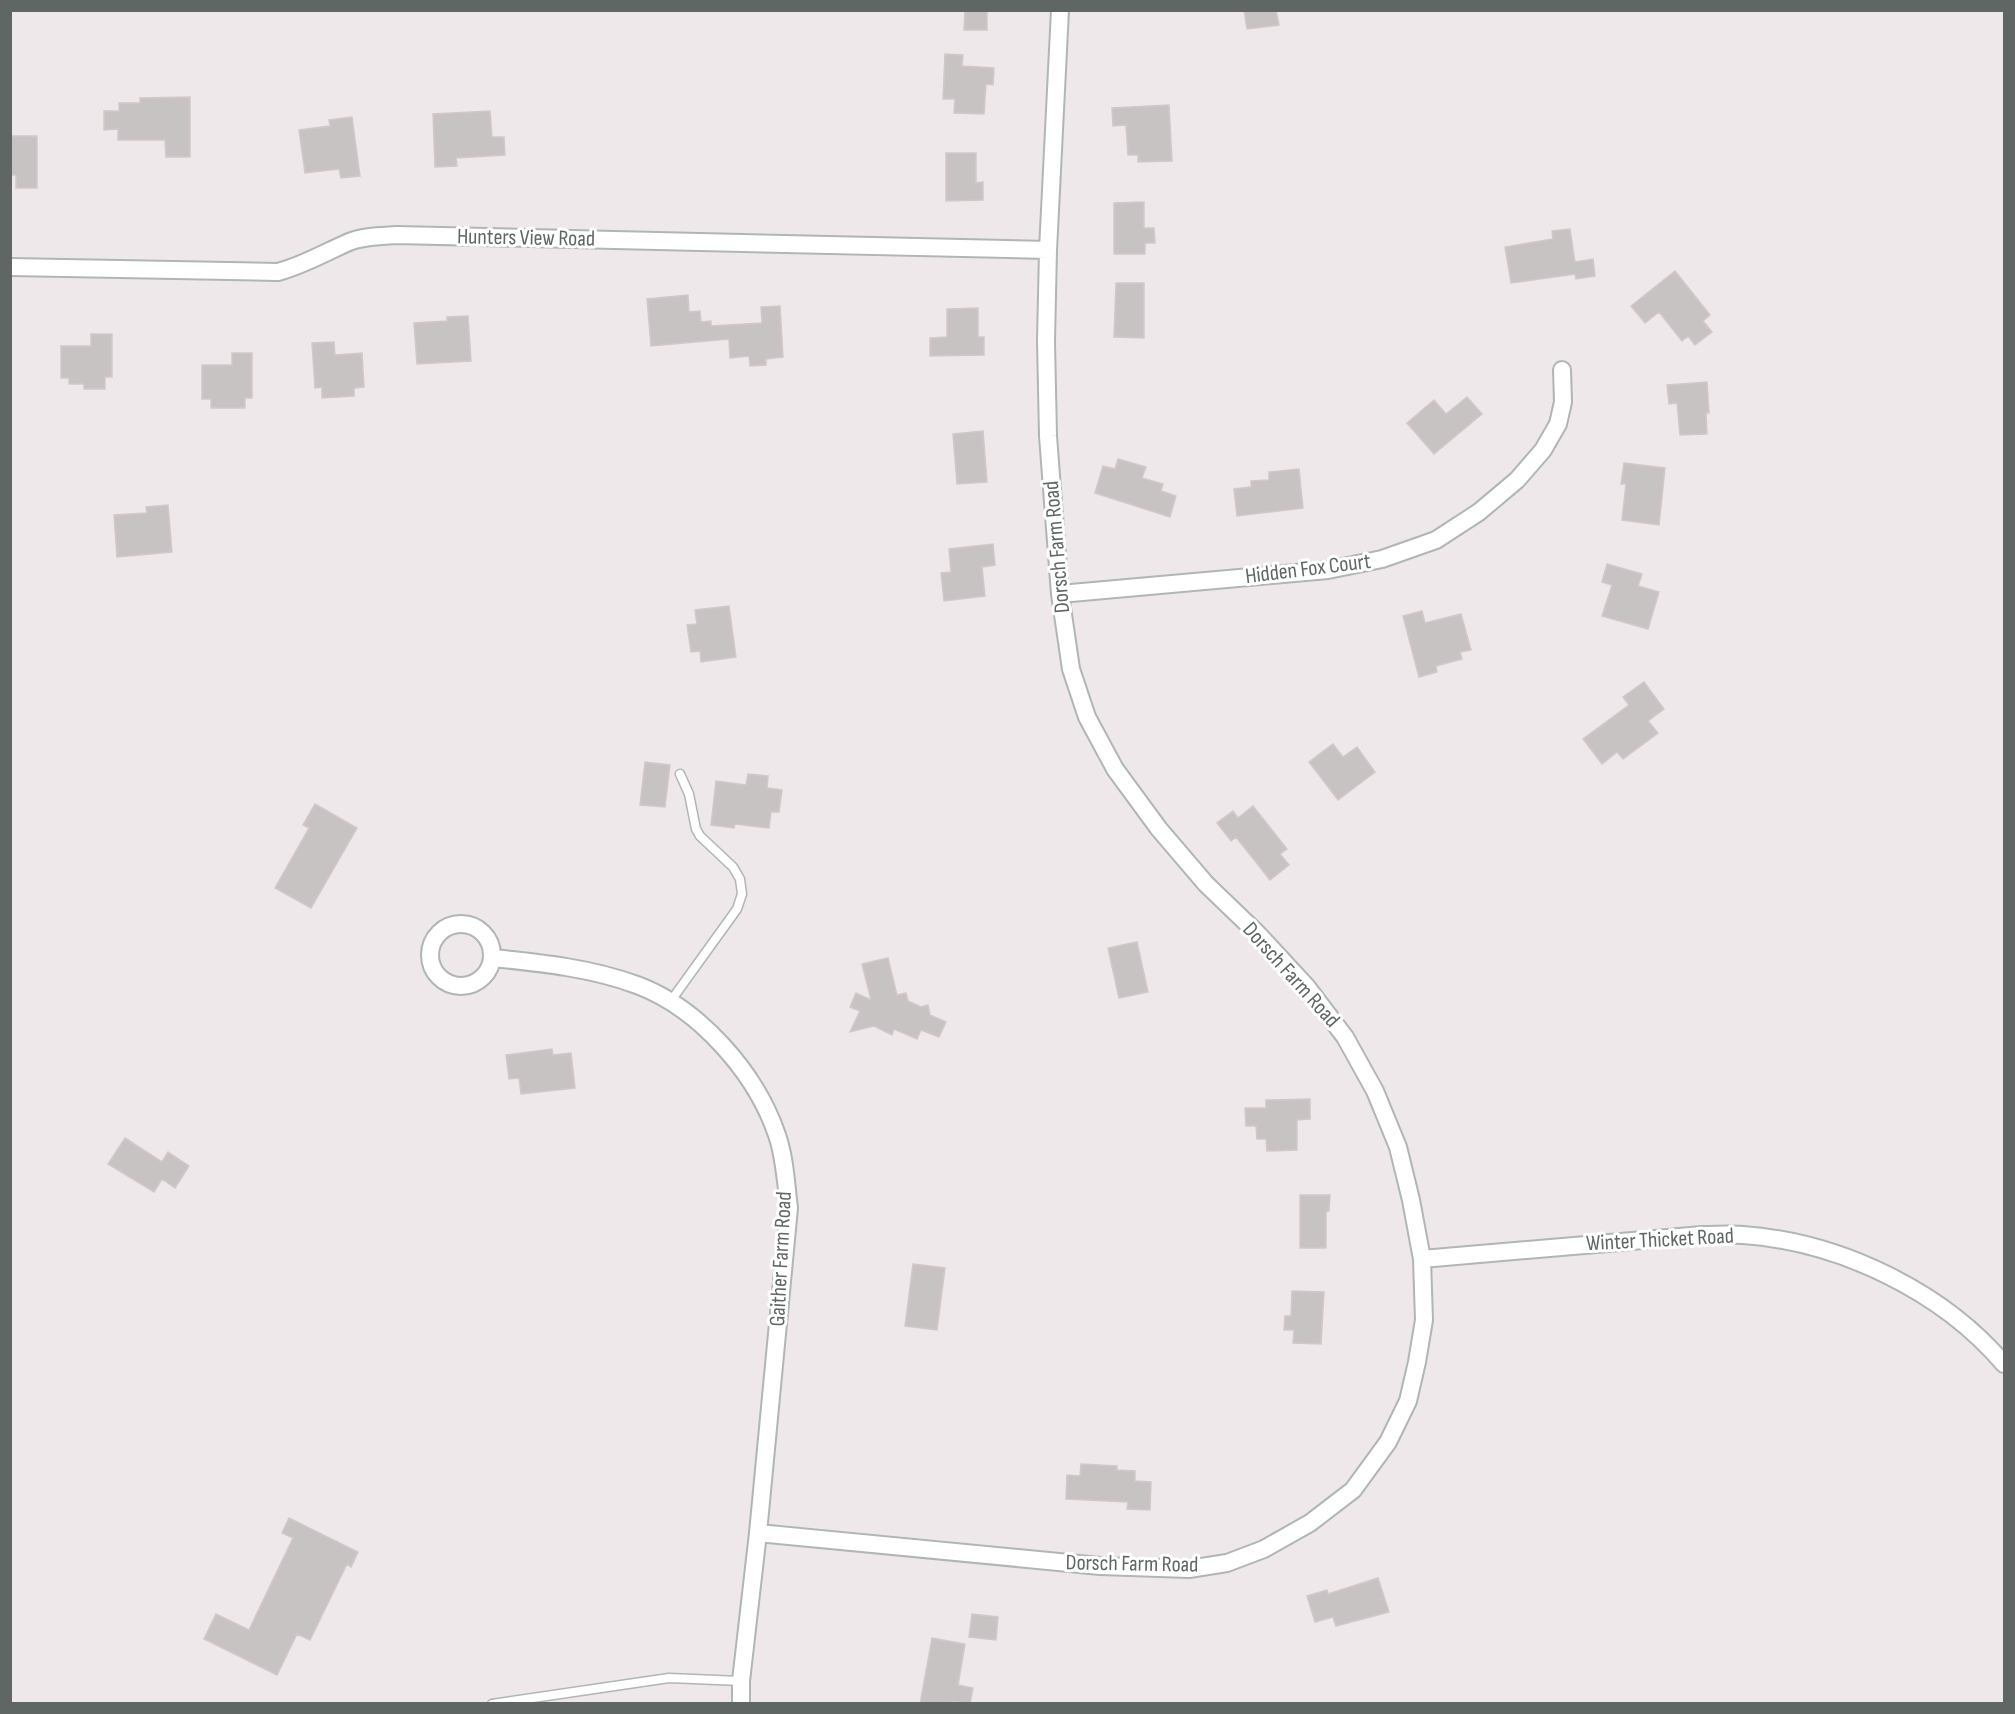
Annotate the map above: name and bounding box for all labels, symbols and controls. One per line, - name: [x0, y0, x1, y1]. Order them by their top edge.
- street label: Hunters View Road: [457, 223, 595, 253]
- street label: Dorsch Farm Road: [1038, 480, 1076, 614]
- street label: Hidden Fox Court: [1244, 548, 1373, 590]
- street label: Dorsch Farm Road: [1237, 917, 1345, 1033]
- street label: Gaither Farm Road: [764, 1191, 798, 1327]
- street label: Winter Thicket Road: [1585, 1223, 1735, 1257]
- street label: Dorsch Farm Road: [1065, 1549, 1199, 1579]

